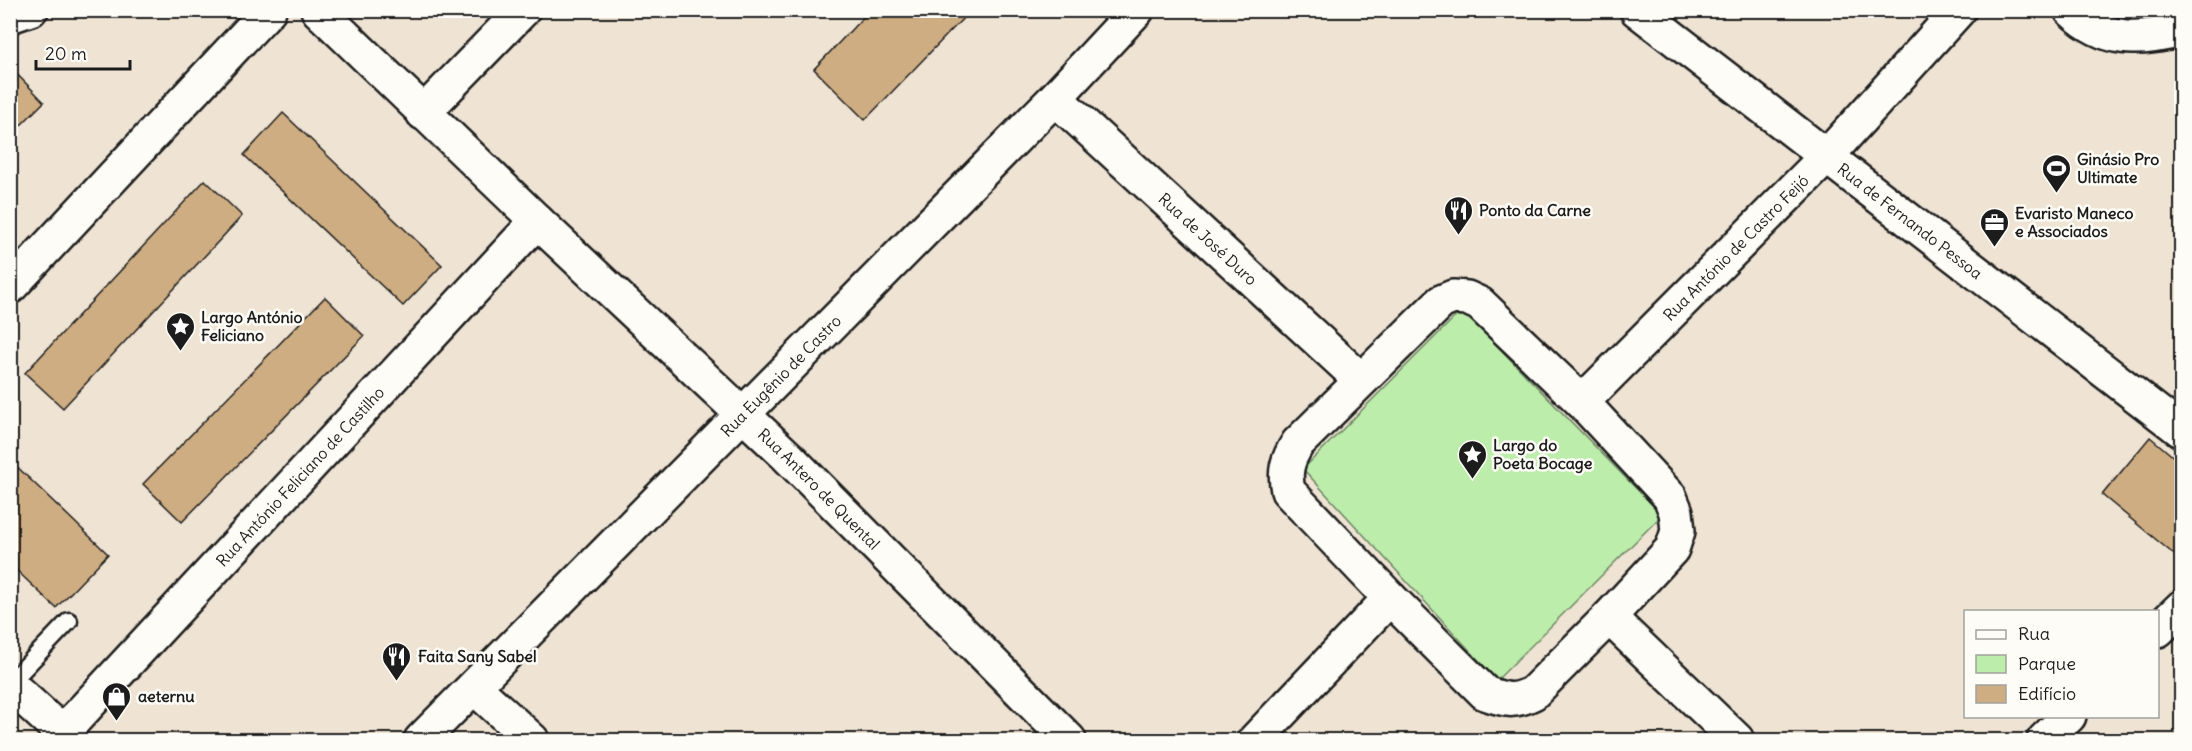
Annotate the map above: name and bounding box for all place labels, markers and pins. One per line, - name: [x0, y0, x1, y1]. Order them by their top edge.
- place label: Ginásio Pro Ultimate: [2077, 149, 2159, 187]
- sports icon: Ginásio Pro Ultimate: [2040, 152, 2072, 194]
- restaurant icon: Ponto da Carne: [1442, 194, 1474, 236]
- place label: Ponto da Carne: [1479, 200, 1591, 220]
- place label: Evaristo Maneco e Associados: [2015, 203, 2133, 241]
- office icon: Evaristo Maneco e Associados: [1978, 206, 2010, 248]
- place label: Largo António Feliciano: [201, 307, 302, 345]
- place icon: Largo António Feliciano: [164, 310, 196, 352]
- place label: Largo do Poeta Bocage: [1493, 435, 1593, 474]
- place icon: Largo do Poeta Bocage: [1456, 438, 1488, 480]
- restaurant icon: Faita Sany Sabel: [381, 640, 413, 682]
- place label: Faita Sany Sabel: [418, 646, 537, 667]
- shop icon: aeternu: [101, 680, 133, 722]
- place label: aeternu: [138, 686, 195, 706]

